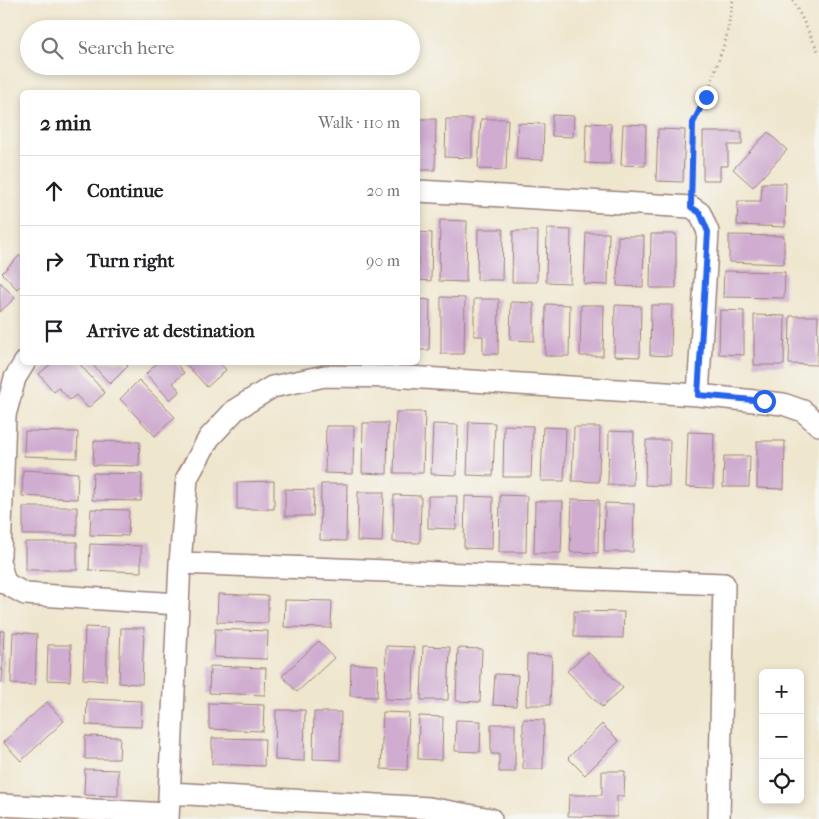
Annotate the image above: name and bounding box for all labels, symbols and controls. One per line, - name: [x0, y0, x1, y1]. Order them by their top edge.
- search box: [20, 20, 420, 75]
- icon: search: [38, 34, 66, 62]
- text: Search here: [78, 37, 174, 59]
- route end: [695, 86, 718, 109]
- text: 2 min: [40, 111, 91, 135]
- text: Walk · 110 m: [318, 113, 400, 132]
- icon: ahead: [40, 177, 68, 205]
- text: Continue: [87, 180, 163, 202]
- text: 20 m: [366, 181, 400, 200]
- icon: right: [40, 247, 68, 275]
- text: Turn right: [87, 250, 174, 272]
- text: 90 m: [366, 251, 400, 270]
- icon: arrive: [40, 317, 68, 345]
- text: Arrive at destination: [87, 320, 255, 342]
- route start: [753, 390, 776, 413]
- map controls: [759, 669, 804, 804]
- button: +: [759, 669, 804, 714]
- button: −: [759, 714, 804, 759]
- button: locate: [759, 759, 804, 804]

